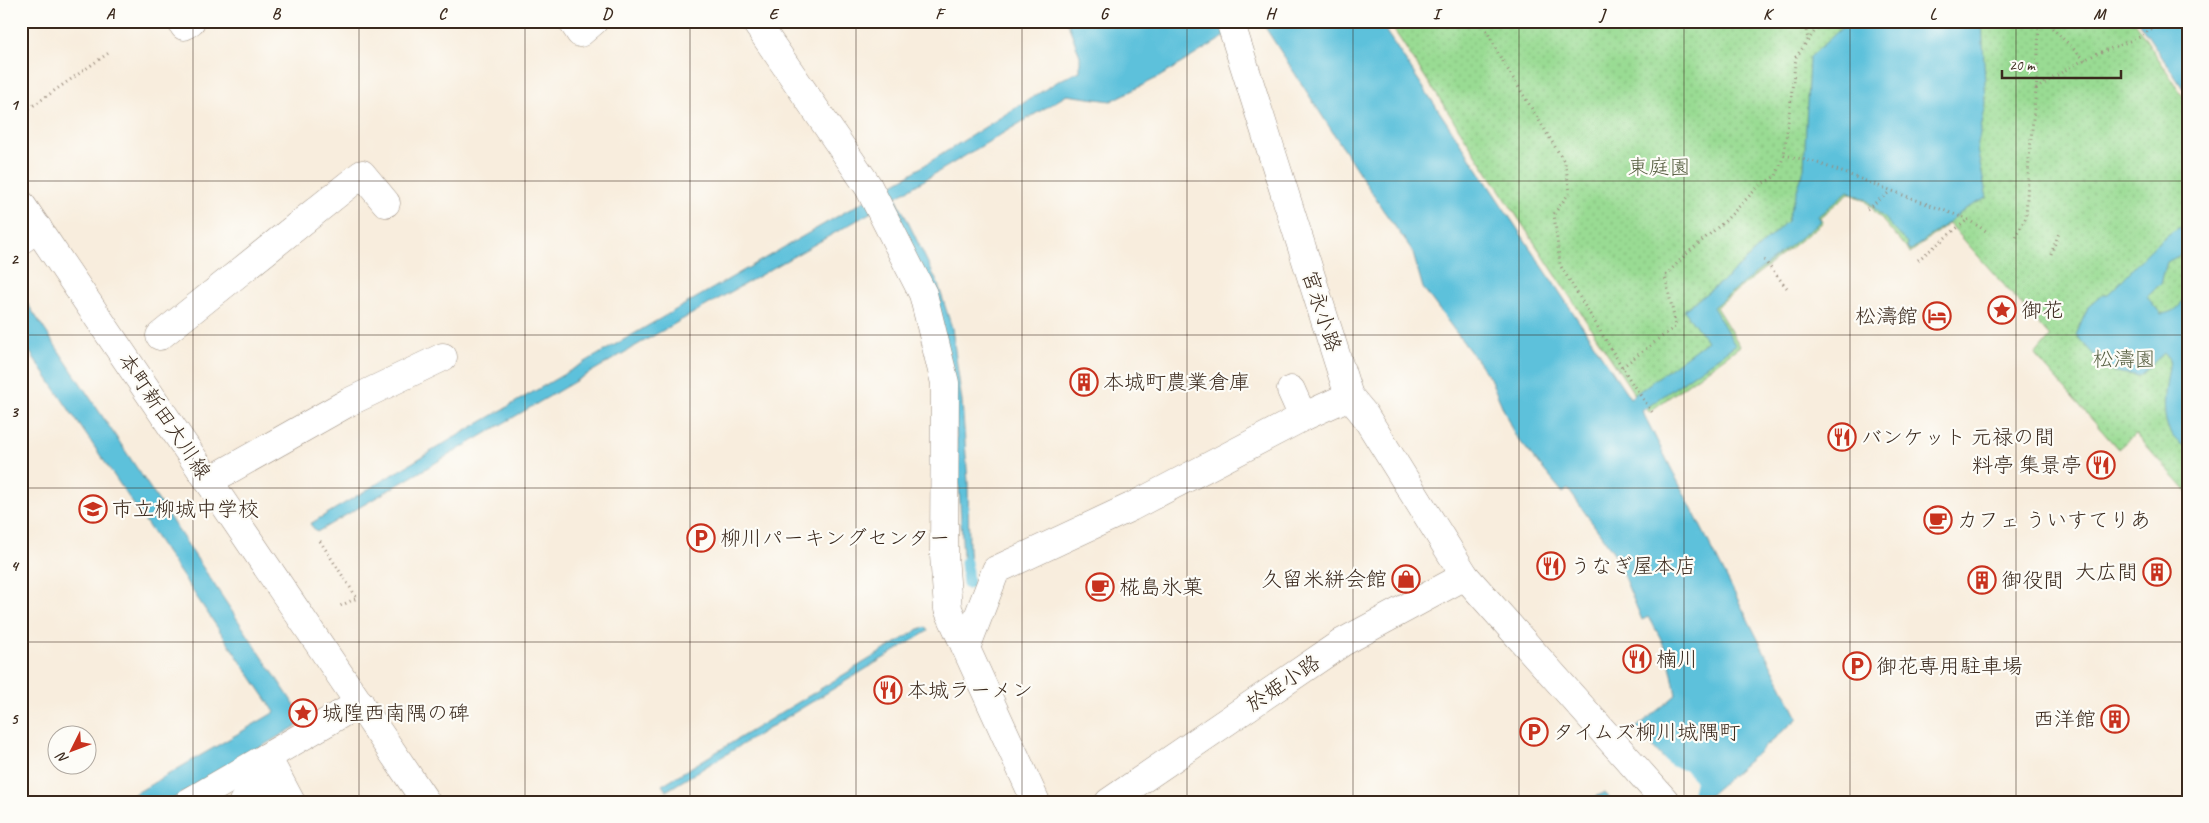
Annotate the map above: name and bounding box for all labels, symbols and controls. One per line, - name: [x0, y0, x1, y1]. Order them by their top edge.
- text: A: [106, 4, 116, 24]
- text: B: [272, 4, 282, 24]
- text: C: [438, 4, 448, 24]
- text: D: [602, 4, 613, 24]
- text: E: [769, 4, 780, 24]
- text: F: [935, 4, 946, 24]
- text: G: [1100, 4, 1110, 24]
- text: H: [1265, 4, 1277, 24]
- text: I: [1433, 4, 1443, 24]
- text: J: [1598, 4, 1607, 24]
- text: K: [1763, 4, 1775, 24]
- text: L: [1930, 4, 1938, 24]
- text: M: [2093, 4, 2107, 24]
- scale bar: [2002, 48, 2120, 80]
- text: 20 m: [2009, 56, 2036, 75]
- text: 1: [10, 95, 19, 115]
- park label: 東庭園: [1628, 154, 1691, 180]
- text: 2: [10, 249, 19, 269]
- street label: 宮永小路: [1297, 267, 1347, 355]
- place icon: 御花: [1987, 295, 2017, 325]
- place label: 御花: [2021, 297, 2063, 323]
- hotel icon: 松濤館: [1922, 301, 1952, 331]
- place label: 松濤館: [1855, 303, 1918, 329]
- park label: 松濤園: [2093, 346, 2156, 372]
- street label: 本町新田大川線: [113, 348, 217, 484]
- building icon: 本城町農業倉庫: [1069, 367, 1099, 397]
- place label: 本城町農業倉庫: [1103, 369, 1250, 395]
- text: 3: [10, 402, 19, 422]
- restaurant icon: バンケット 元禄の間: [1827, 422, 1857, 452]
- place label: バンケット 元禄の間: [1861, 424, 2055, 450]
- restaurant icon: 料亭 集景亭: [2086, 450, 2116, 480]
- place label: 料亭 集景亭: [1972, 452, 2082, 478]
- school or university icon: 市立柳城中学校: [78, 494, 108, 524]
- place label: 市立柳城中学校: [112, 496, 259, 522]
- cafe icon: カフェ ういすてりあ: [1923, 505, 1953, 535]
- place label: カフェ ういすてりあ: [1957, 507, 2151, 533]
- parking icon: 柳川パーキングセンター: [686, 523, 716, 553]
- place label: 柳川パーキングセンター: [720, 525, 950, 551]
- restaurant icon: うなぎ屋本店: [1536, 551, 1566, 581]
- place label: うなぎ屋本店: [1570, 553, 1696, 579]
- text: 4: [10, 556, 19, 576]
- building icon: 大広間: [2142, 557, 2172, 587]
- place label: 大広間: [2075, 559, 2138, 585]
- shop icon: 久留米絣会館: [1391, 564, 1421, 594]
- building icon: 御役間: [1967, 565, 1997, 595]
- place label: 久留米絣会館: [1261, 566, 1387, 592]
- place label: 御役間: [2001, 567, 2064, 593]
- cafe icon: 椛島氷菓: [1085, 572, 1115, 602]
- place label: 椛島氷菓: [1119, 574, 1203, 600]
- restaurant icon: 楠川: [1622, 644, 1652, 674]
- place label: 楠川: [1656, 646, 1698, 672]
- street label: 於姫小路: [1241, 649, 1325, 717]
- parking icon: 御花専用駐車場: [1842, 651, 1872, 681]
- place label: 御花専用駐車場: [1876, 653, 2023, 679]
- restaurant icon: 本城ラーメン: [873, 675, 903, 705]
- place label: 本城ラーメン: [907, 677, 1033, 703]
- place icon: 城隍西南隅の碑: [288, 698, 318, 728]
- place label: 城隍西南隅の碑: [322, 700, 469, 726]
- building icon: 西洋館: [2100, 704, 2130, 734]
- place label: 西洋館: [2033, 706, 2096, 732]
- text: 5: [11, 709, 20, 729]
- parking icon: タイムズ柳川城隅町: [1519, 717, 1549, 747]
- place label: タイムズ柳川城隅町: [1553, 719, 1740, 745]
- north arrow: [48, 726, 98, 776]
- text: N: [52, 748, 72, 767]

